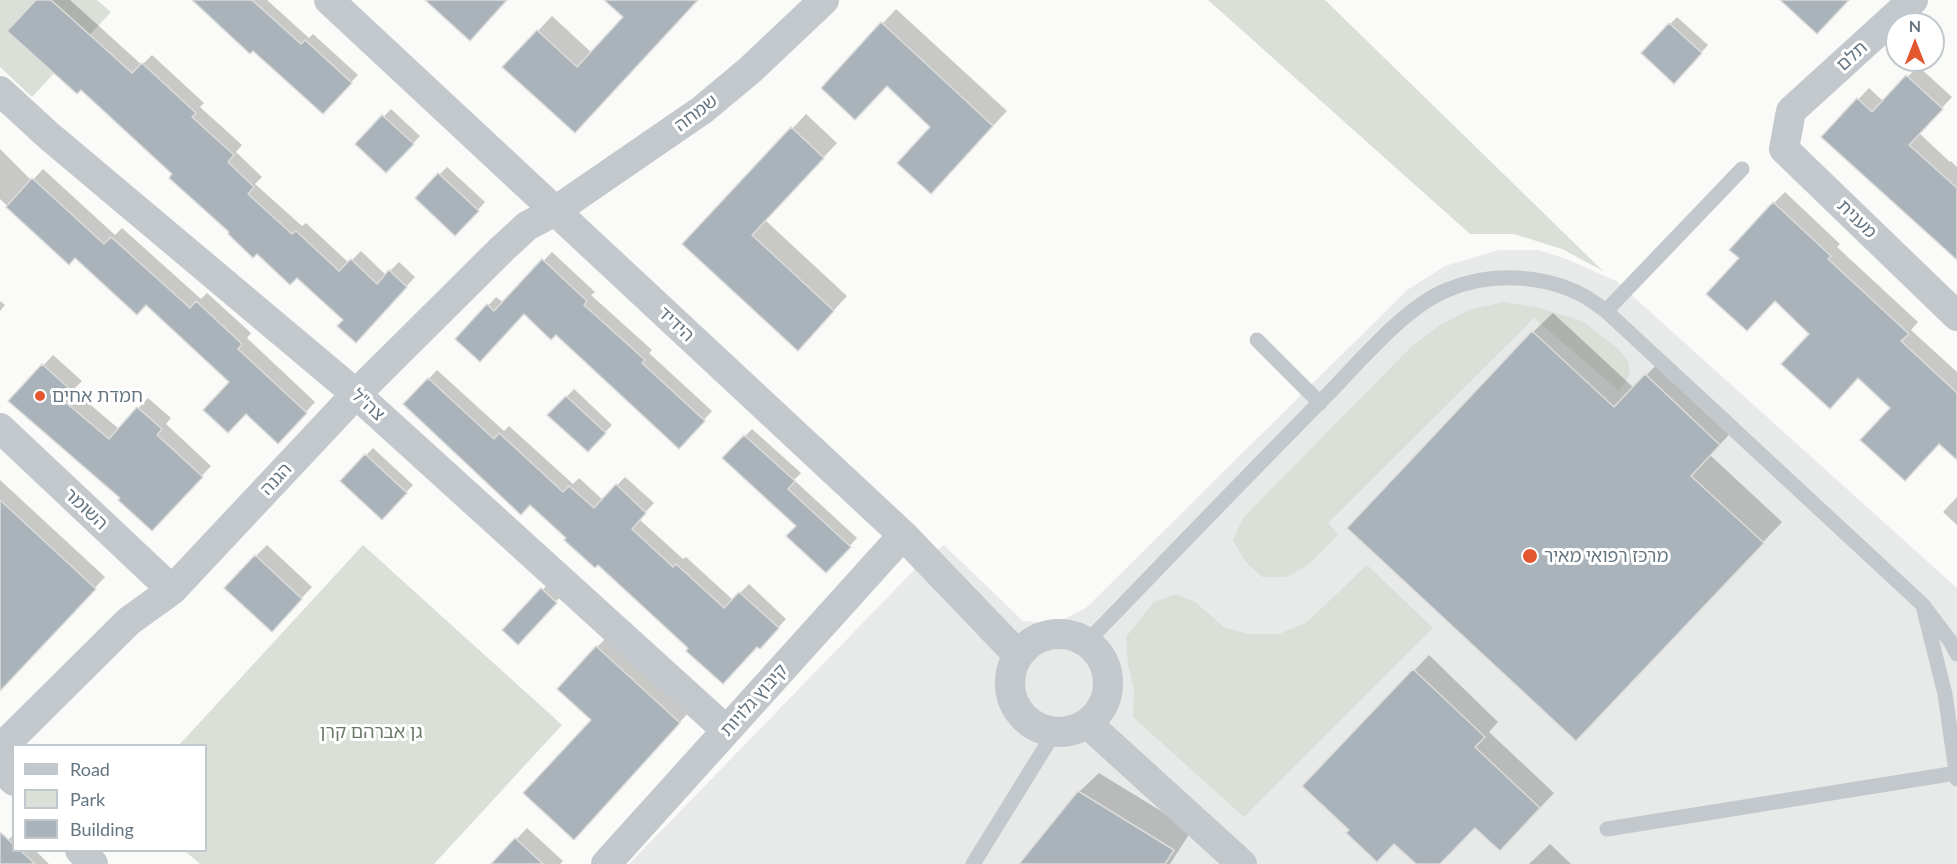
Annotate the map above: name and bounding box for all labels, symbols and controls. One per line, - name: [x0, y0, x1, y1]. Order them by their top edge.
- north arrow: [1885, 12, 1945, 72]
- text: N: [1909, 16, 1921, 35]
- street label: תלם: [1832, 37, 1872, 75]
- street label: שמחה: [670, 90, 722, 136]
- street label: מענית: [1833, 195, 1881, 243]
- street label: הידיד: [653, 302, 699, 346]
- street label: צה"ל: [347, 384, 389, 426]
- place label: חמדת אחים: [52, 385, 143, 407]
- marker: חמדת אחים: [33, 389, 47, 403]
- street label: הגנה: [256, 458, 296, 500]
- street label: השומר: [60, 484, 112, 534]
- place label: מרכז רפואי מאיר: [1544, 545, 1668, 567]
- marker: מרכז רפואי מאיר: [1521, 547, 1539, 565]
- street label: קיבוץ גלויות: [716, 659, 792, 741]
- park label: גן אברהם קרן: [320, 721, 422, 743]
- legend: [12, 744, 207, 852]
- text: Road: [70, 758, 110, 780]
- text: Park: [70, 788, 105, 810]
- text: Building: [70, 818, 134, 840]

